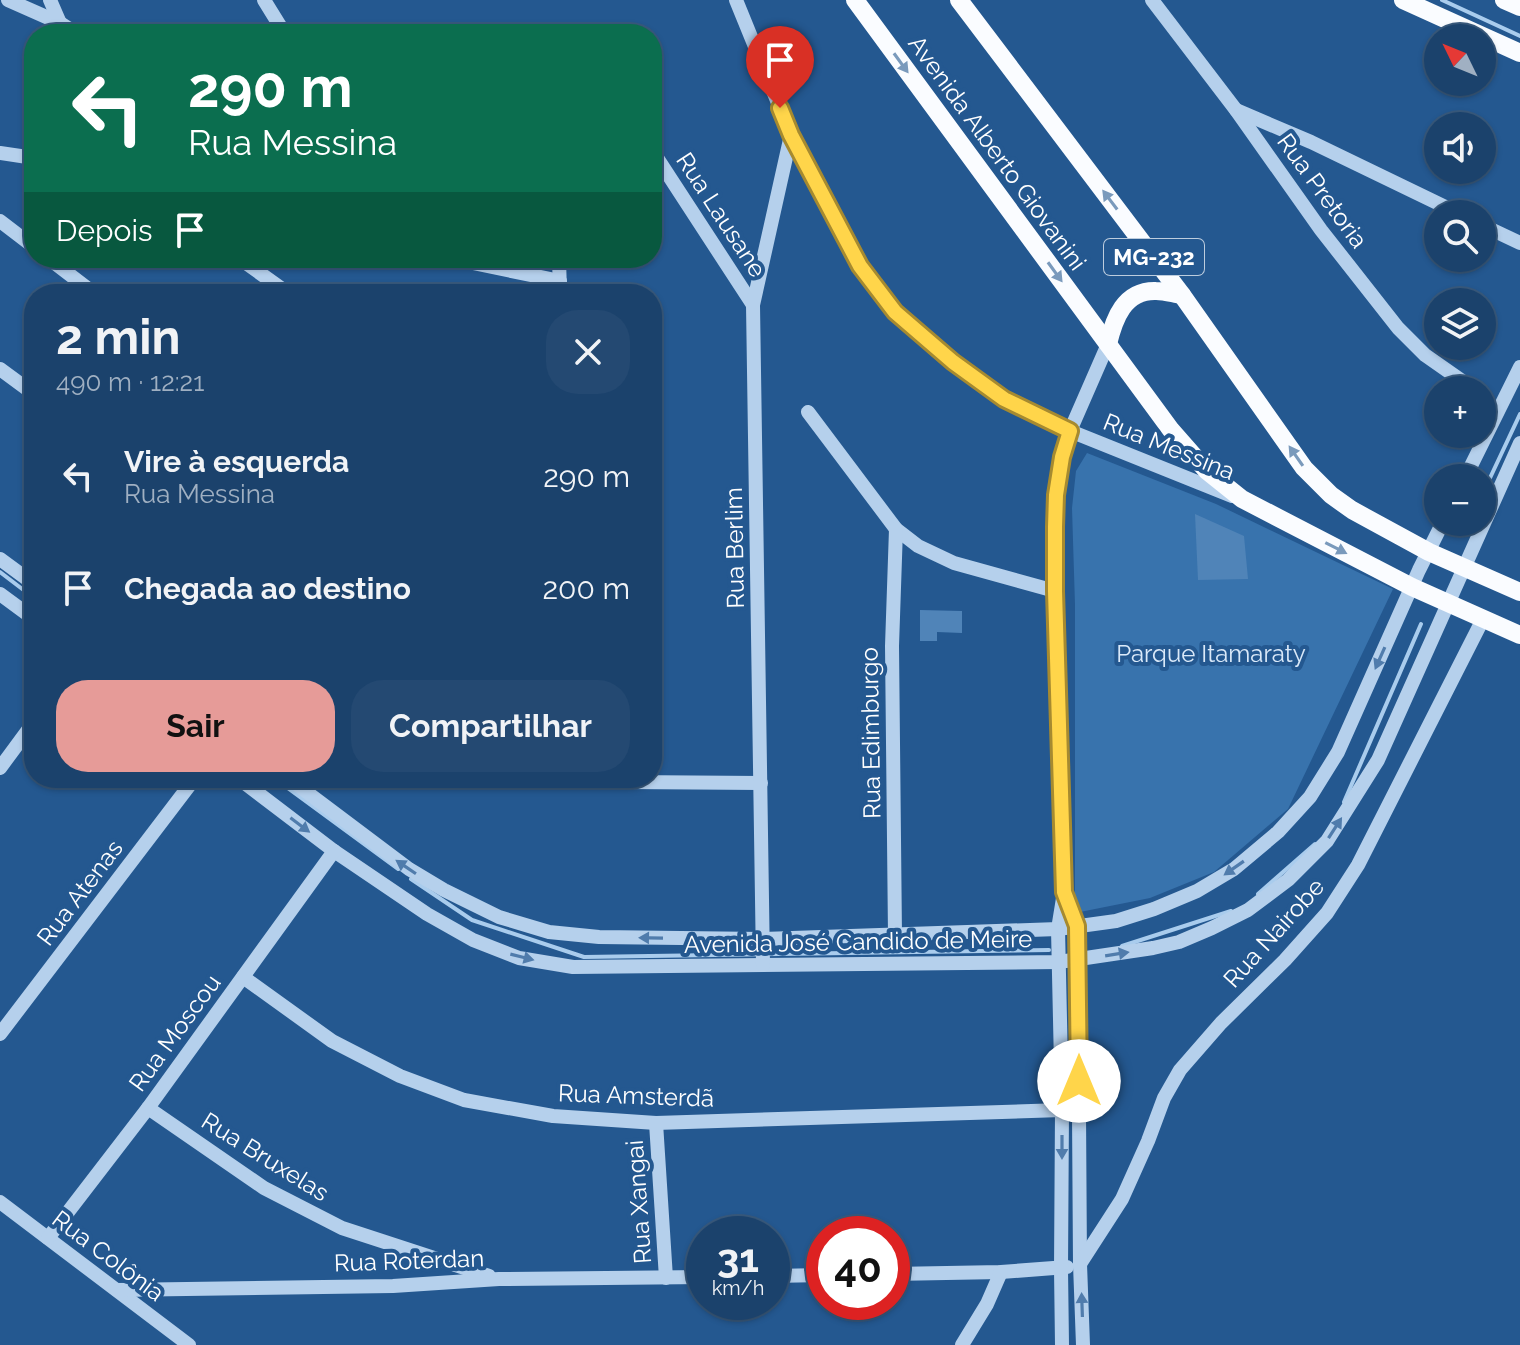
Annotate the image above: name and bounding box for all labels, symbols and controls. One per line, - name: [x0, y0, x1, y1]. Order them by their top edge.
- north arrow: [1424, 24, 1496, 96]
- map controls: [1424, 24, 1496, 536]
- pin: [746, 26, 814, 108]
- street label: Avenida Alberto Giovanini: [902, 30, 1092, 276]
- icon: arrive: [758, 38, 802, 82]
- one-way arrow: [893, 53, 909, 73]
- text: 290 m: [188, 54, 353, 120]
- icon: left: [56, 56, 160, 160]
- button: sound: [1424, 112, 1496, 184]
- text: Rua Messina: [188, 121, 397, 163]
- street label: Rua Pretoria: [1271, 128, 1374, 254]
- street label: Rua Lausane: [670, 147, 773, 283]
- one-way arrow: [1103, 190, 1119, 210]
- button: search: [1424, 200, 1496, 272]
- icon: arrive: [168, 208, 212, 252]
- text: Depois: [56, 213, 152, 248]
- road number: MG-232: [1104, 239, 1204, 275]
- one-way arrow: [1047, 262, 1063, 283]
- button: layers: [1424, 288, 1496, 360]
- text: 2 min: [56, 309, 181, 365]
- button: close: [546, 310, 630, 394]
- text: 490 m · 12:21: [56, 367, 204, 397]
- button: +: [1424, 376, 1496, 448]
- street label: Rua Messina: [1099, 407, 1239, 486]
- text: Vire à esquerda: [124, 444, 349, 479]
- one-way arrow: [1288, 445, 1304, 467]
- icon: left: [56, 454, 100, 498]
- text: 290 m: [543, 459, 630, 494]
- button: −: [1424, 464, 1496, 536]
- text: Rua Messina: [124, 479, 275, 509]
- street label: Rua Berlim: [719, 487, 750, 609]
- one-way arrow: [1324, 541, 1347, 555]
- icon: arrive: [56, 566, 100, 610]
- text: Chegada ao destino: [124, 571, 411, 606]
- text: 200 m: [542, 571, 630, 606]
- park label: Parque Itamaraty: [1116, 639, 1306, 668]
- one-way arrow: [1373, 646, 1387, 670]
- street label: Rua Edimburgo: [855, 647, 886, 819]
- button: Sair: [56, 680, 335, 772]
- button: Compartilhar: [351, 680, 630, 772]
- one-way arrow: [290, 817, 310, 833]
- one-way arrow: [1328, 817, 1342, 839]
- street label: Rua Atenas: [31, 834, 129, 951]
- one-way arrow: [1223, 859, 1244, 875]
- one-way arrow: [396, 860, 417, 875]
- street label: Rua Nairobe: [1217, 872, 1330, 993]
- street label: Avenida José Candido de Meire: [684, 924, 1032, 959]
- one-way arrow: [638, 932, 663, 944]
- one-way arrow: [1105, 947, 1130, 960]
- one-way arrow: [510, 952, 535, 964]
- street label: Rua Moscou: [123, 969, 227, 1097]
- position arrow: [1037, 1039, 1121, 1123]
- street label: Rua Amsterdã: [558, 1078, 715, 1113]
- street label: Rua Bruxelas: [196, 1106, 334, 1207]
- one-way arrow: [1056, 1135, 1068, 1160]
- street label: Rua Xangai: [620, 1139, 657, 1265]
- street label: Rua Colônia: [47, 1204, 170, 1307]
- speed limit sign: 40: [806, 1216, 910, 1320]
- text: 31: [717, 1234, 759, 1281]
- street label: Rua Roterdan: [333, 1243, 485, 1278]
- text: km/h: [712, 1276, 764, 1300]
- one-way arrow: [1075, 1292, 1088, 1317]

